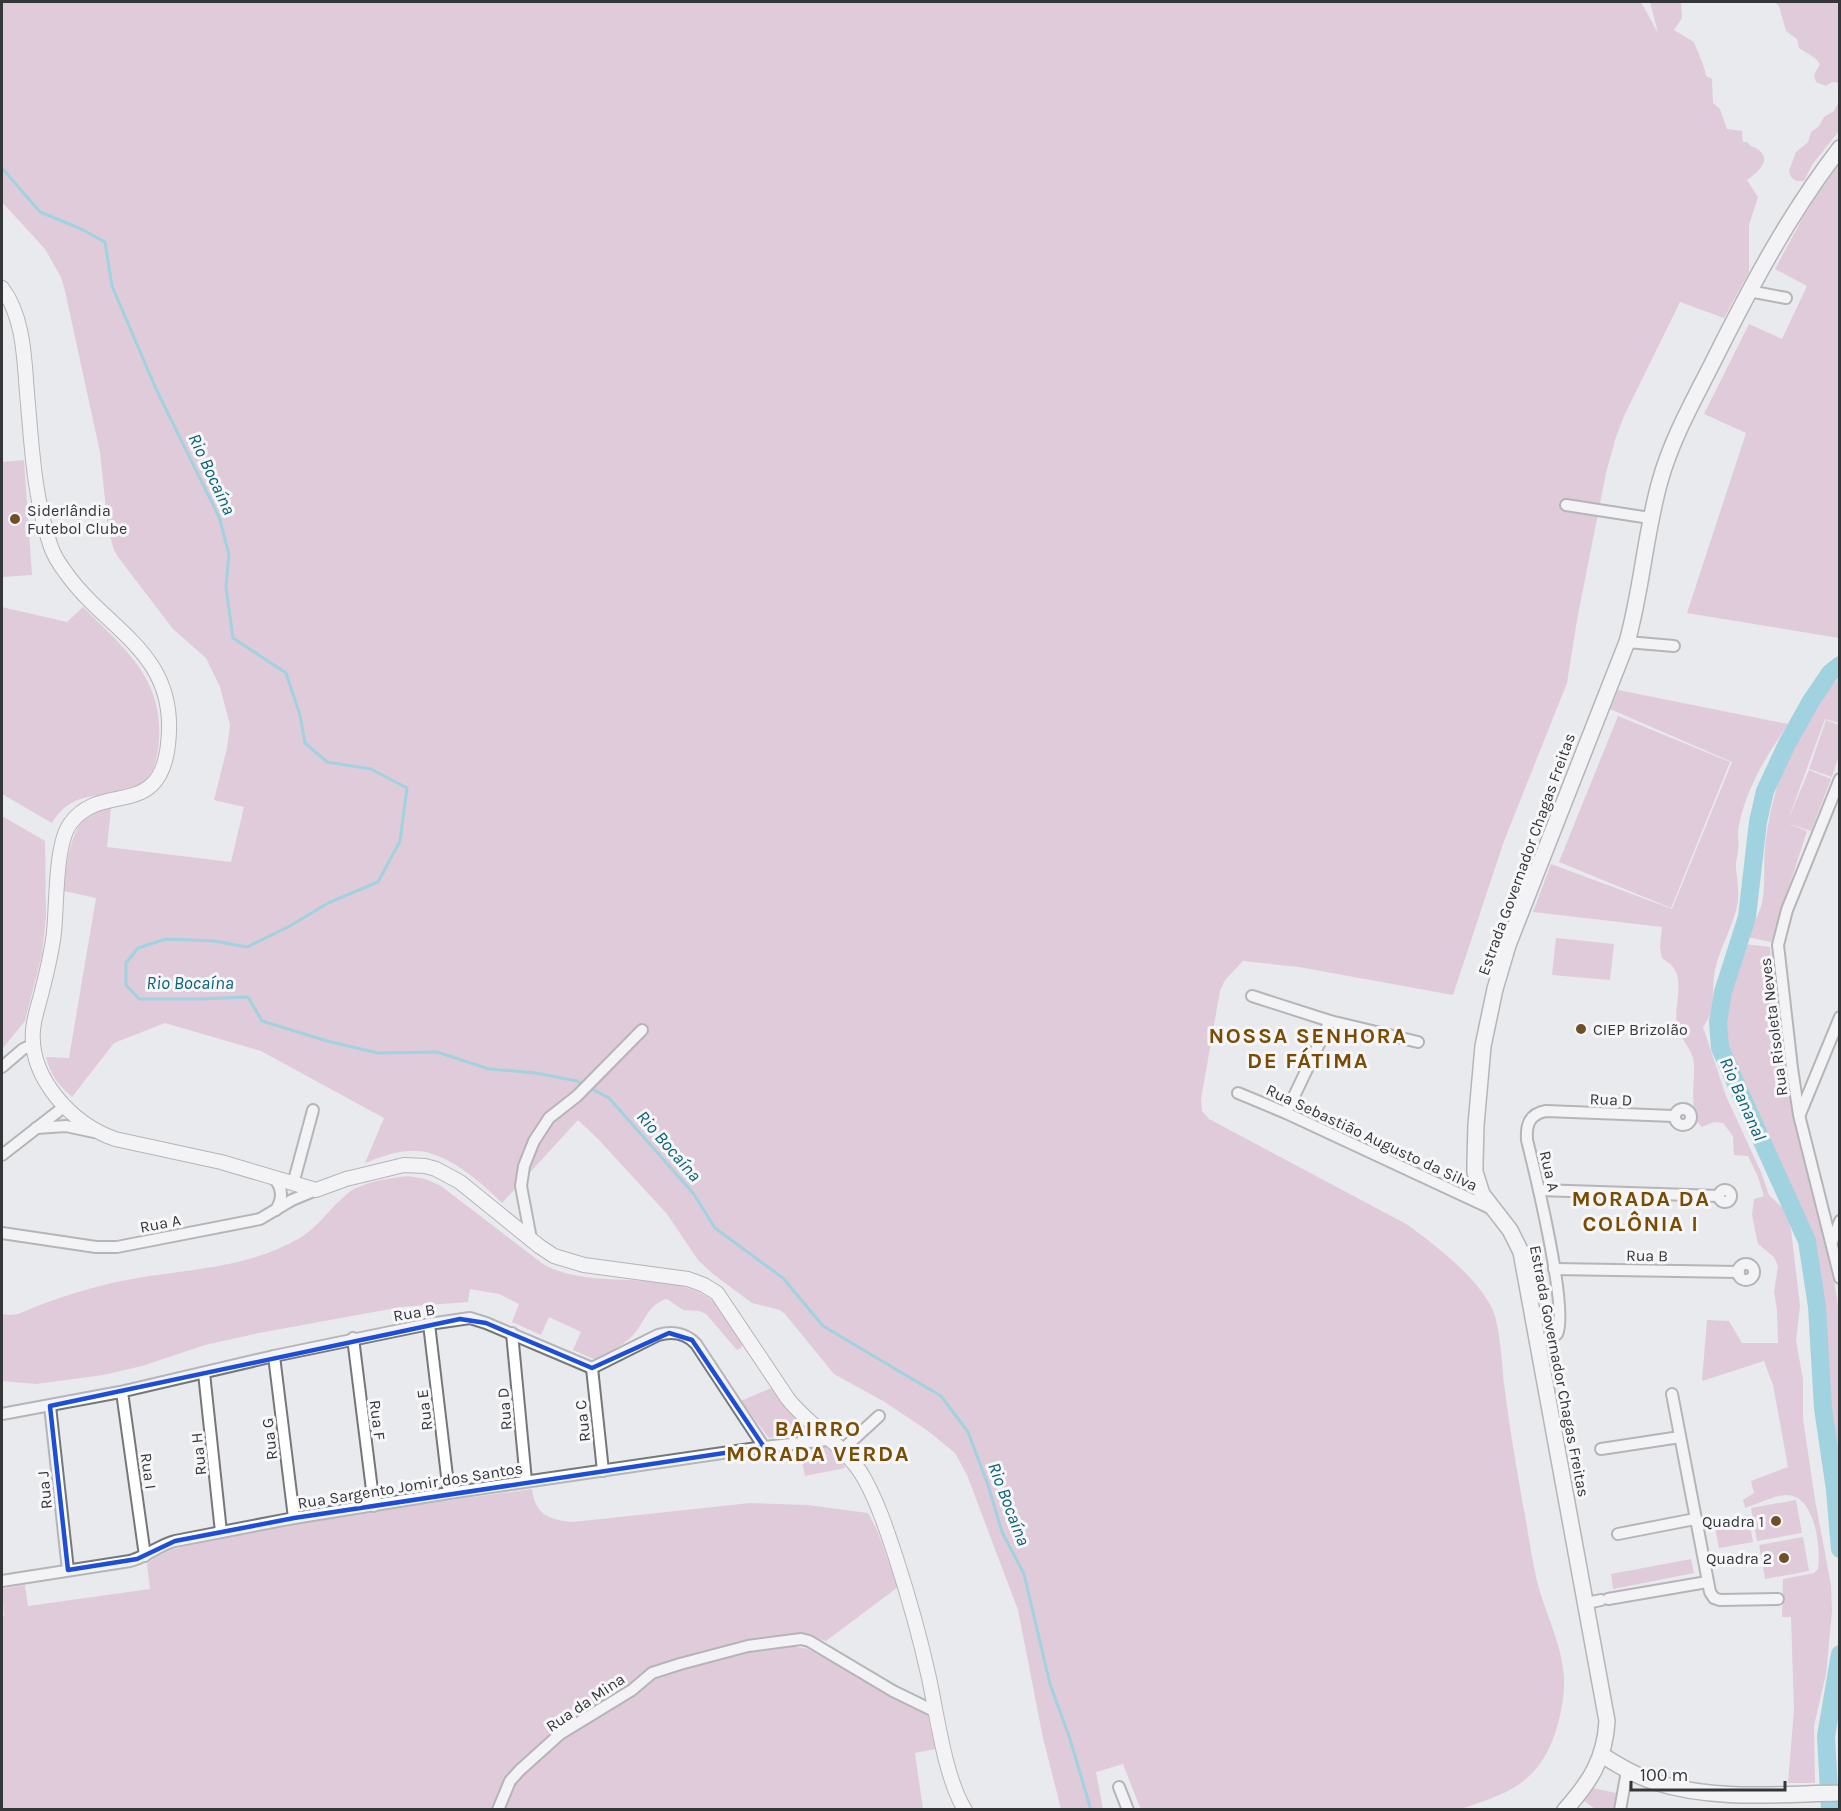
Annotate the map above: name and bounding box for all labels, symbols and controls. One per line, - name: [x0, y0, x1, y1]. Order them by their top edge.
- water label: Rio Bocaína: [184, 430, 240, 518]
- place label: Siderlândia Futebol Clube: [27, 501, 127, 538]
- marker: Siderlândia Futebol Clube: [8, 512, 22, 526]
- street label: Estrada Governador Chagas Freitas: [1474, 731, 1579, 978]
- street label: Rua Risoleta Neves: [1756, 957, 1791, 1097]
- water label: Rio Bocaína: [146, 972, 234, 994]
- place label: CIEP Brizolão: [1593, 1020, 1688, 1039]
- marker: CIEP Brizolão: [1574, 1022, 1588, 1036]
- district label: NOSSA SENHORA DE FÁTIMA: [1209, 1023, 1407, 1074]
- water label: Rio Bananal: [1715, 1054, 1771, 1144]
- street label: Rua Sebastião Augusto da Silva: [1263, 1080, 1481, 1195]
- street label: Rua D: [1589, 1089, 1633, 1110]
- water label: Rio Bocaína: [632, 1106, 706, 1186]
- street label: Rua A: [1536, 1149, 1563, 1193]
- district label: MORADA DA COLÔNIA I: [1572, 1186, 1710, 1237]
- street label: Rua A: [138, 1210, 182, 1237]
- street label: Estrada Governador Chagas Freitas: [1526, 1244, 1593, 1499]
- street label: Rua B: [1626, 1246, 1668, 1265]
- street label: Rua B: [392, 1299, 436, 1325]
- street label: Rua D: [493, 1387, 516, 1431]
- street label: Rua E: [413, 1388, 436, 1431]
- street label: Rua F: [366, 1399, 389, 1441]
- street label: Rua C: [571, 1399, 594, 1443]
- district label: BAIRRO MORADA VERDA: [726, 1416, 910, 1467]
- street label: Rua G: [257, 1417, 282, 1461]
- street label: Rua H: [187, 1432, 210, 1476]
- street label: Rua I: [137, 1452, 160, 1491]
- street label: Rua Sargento Jomir dos Santos: [296, 1458, 524, 1513]
- water label: Rio Bocaína: [983, 1459, 1035, 1549]
- street label: Rua J: [33, 1470, 56, 1510]
- place label: Quadra 1: [1702, 1512, 1764, 1531]
- marker: Quadra 1: [1769, 1514, 1783, 1528]
- place label: Quadra 2: [1706, 1549, 1772, 1568]
- marker: Quadra 2: [1777, 1551, 1791, 1565]
- street label: Rua da Mina: [542, 1669, 628, 1736]
- scale bar: [1631, 1754, 1786, 1792]
- text: 100 m: [1640, 1764, 1688, 1786]

